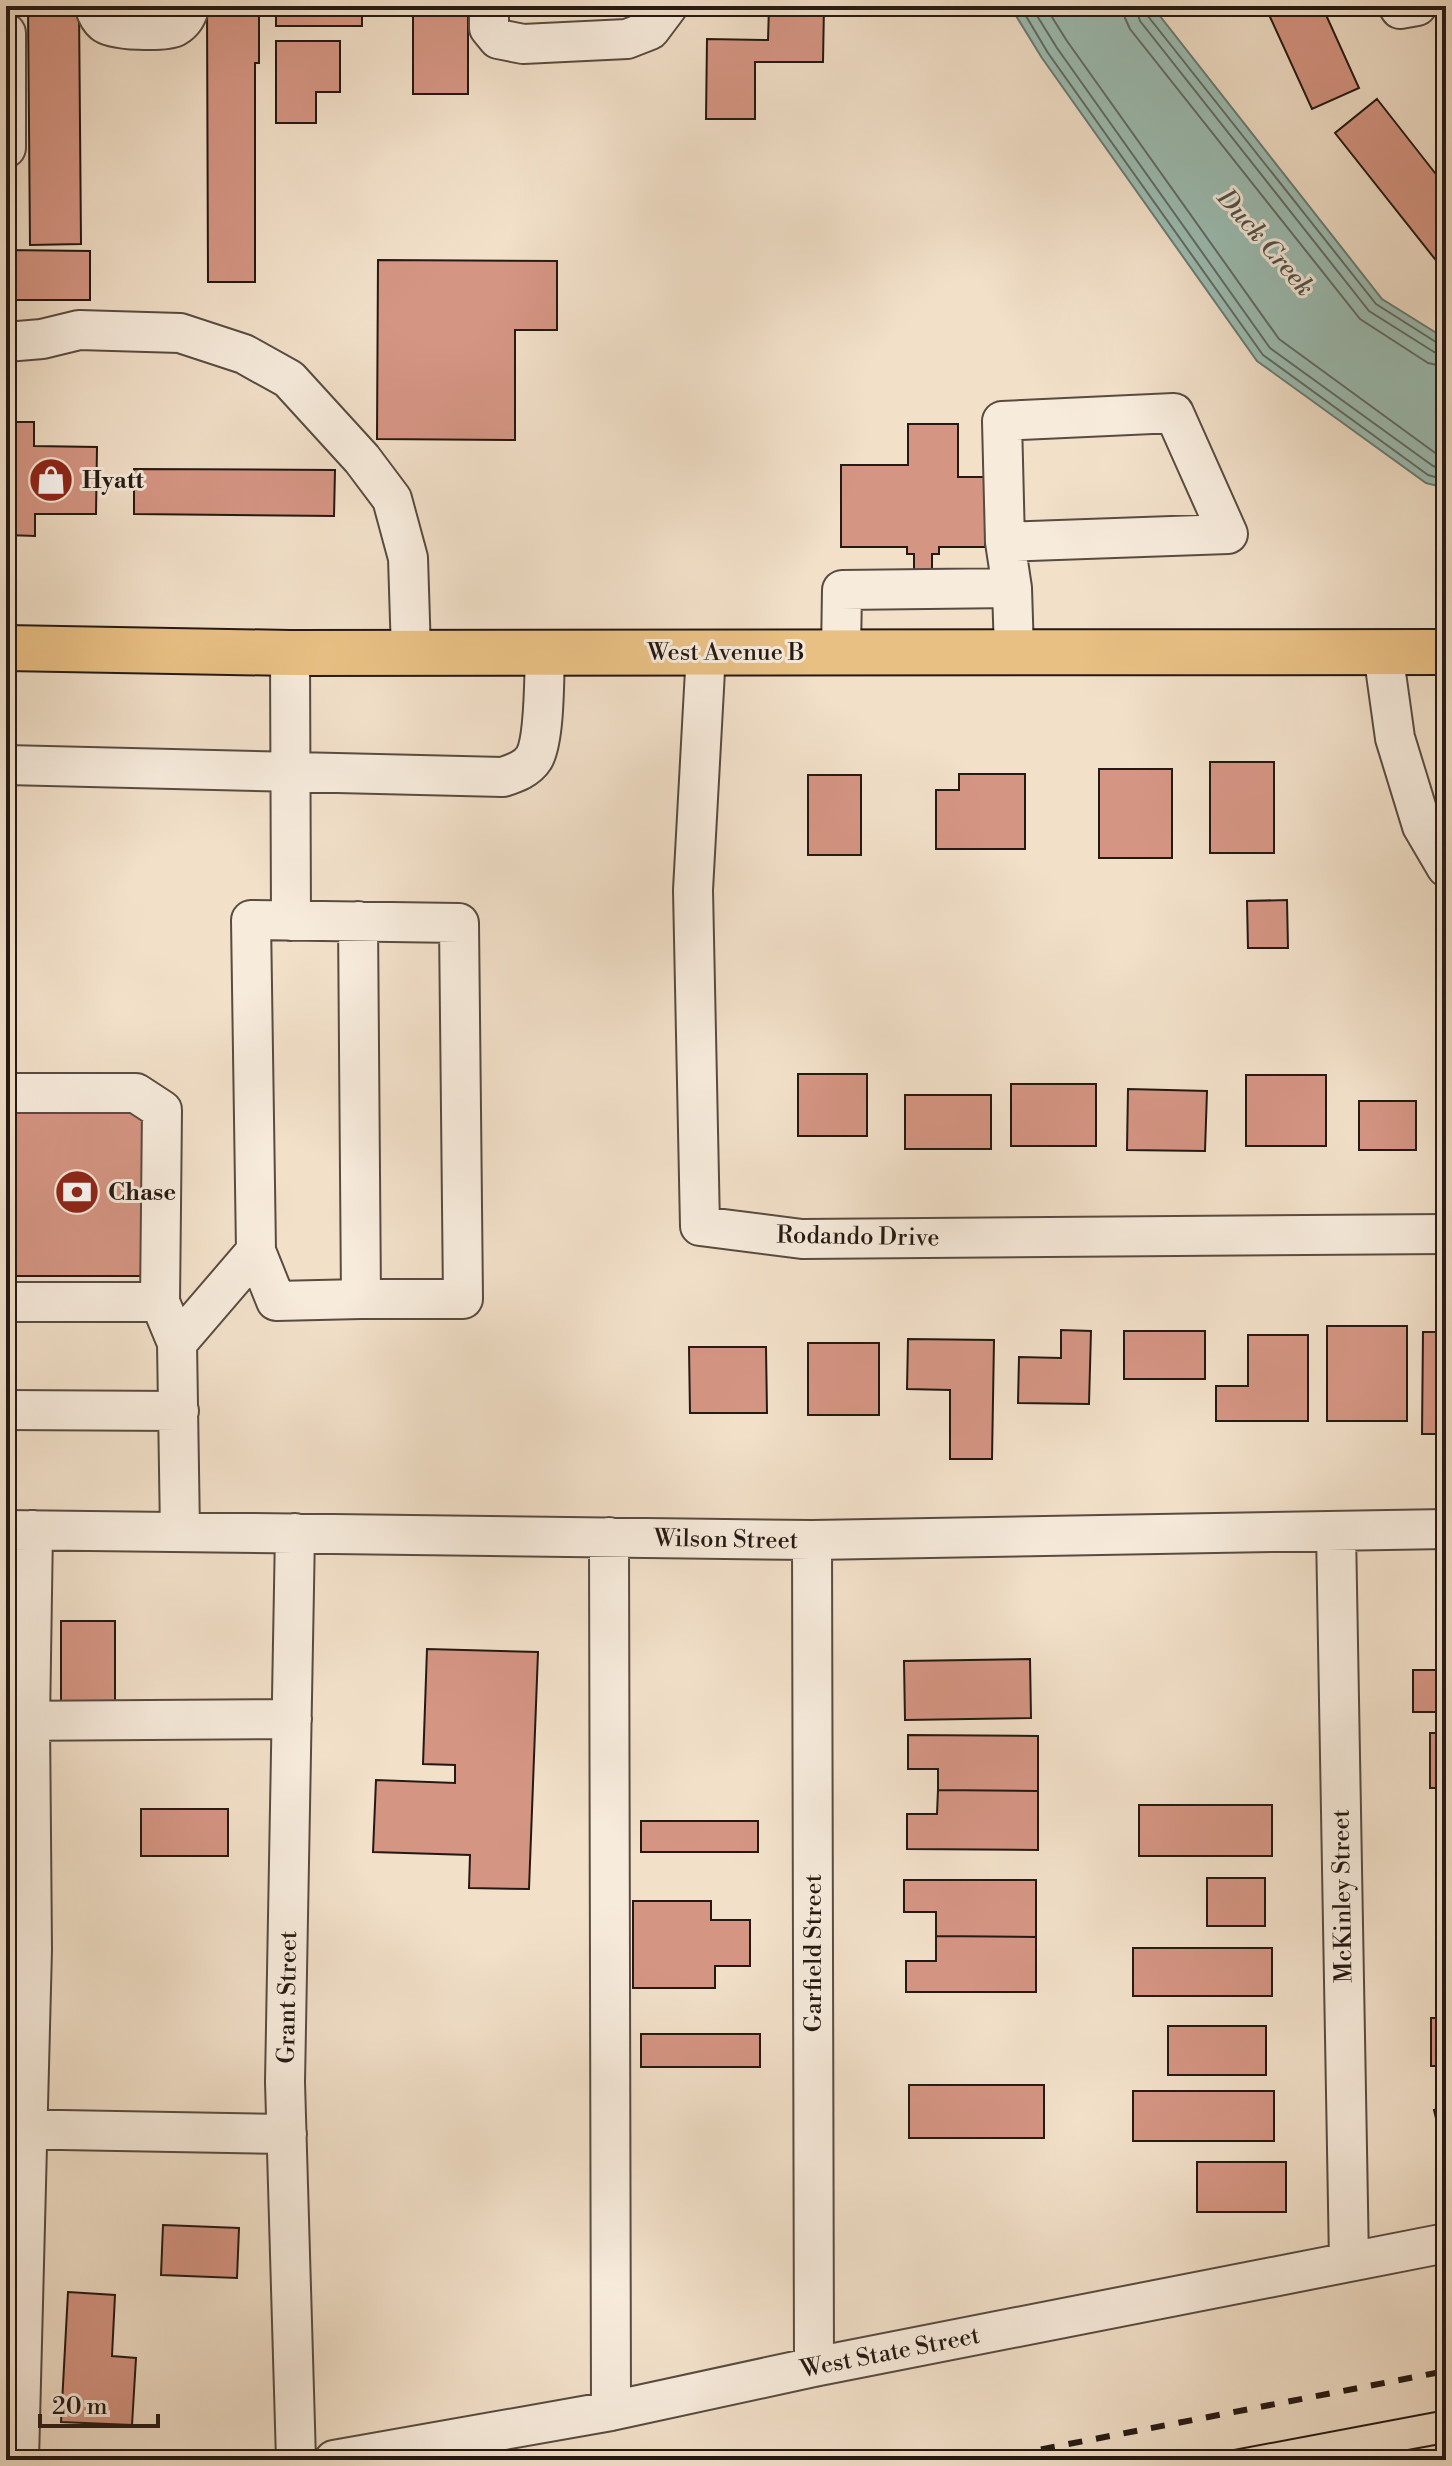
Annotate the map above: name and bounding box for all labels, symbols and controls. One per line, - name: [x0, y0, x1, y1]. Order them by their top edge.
- water label: Duck Creek: [1209, 182, 1321, 303]
- shop icon: Hyatt: [27, 456, 75, 504]
- place label: Hyatt: [82, 466, 144, 496]
- street label: West Avenue B: [646, 638, 805, 668]
- bank icon: Chase: [53, 1168, 101, 1216]
- place label: Chase: [108, 1178, 176, 1208]
- street label: Rodando Drive: [776, 1221, 940, 1253]
- street label: Wilson Street: [653, 1524, 799, 1556]
- street label: McKinley Street: [1326, 1808, 1360, 1983]
- street label: Garfield Street: [799, 1873, 829, 2032]
- street label: Grant Street: [272, 1930, 304, 2064]
- street label: West State Street: [797, 2321, 983, 2385]
- scale bar: [40, 2378, 158, 2428]
- text: 20 m: [52, 2392, 108, 2422]

